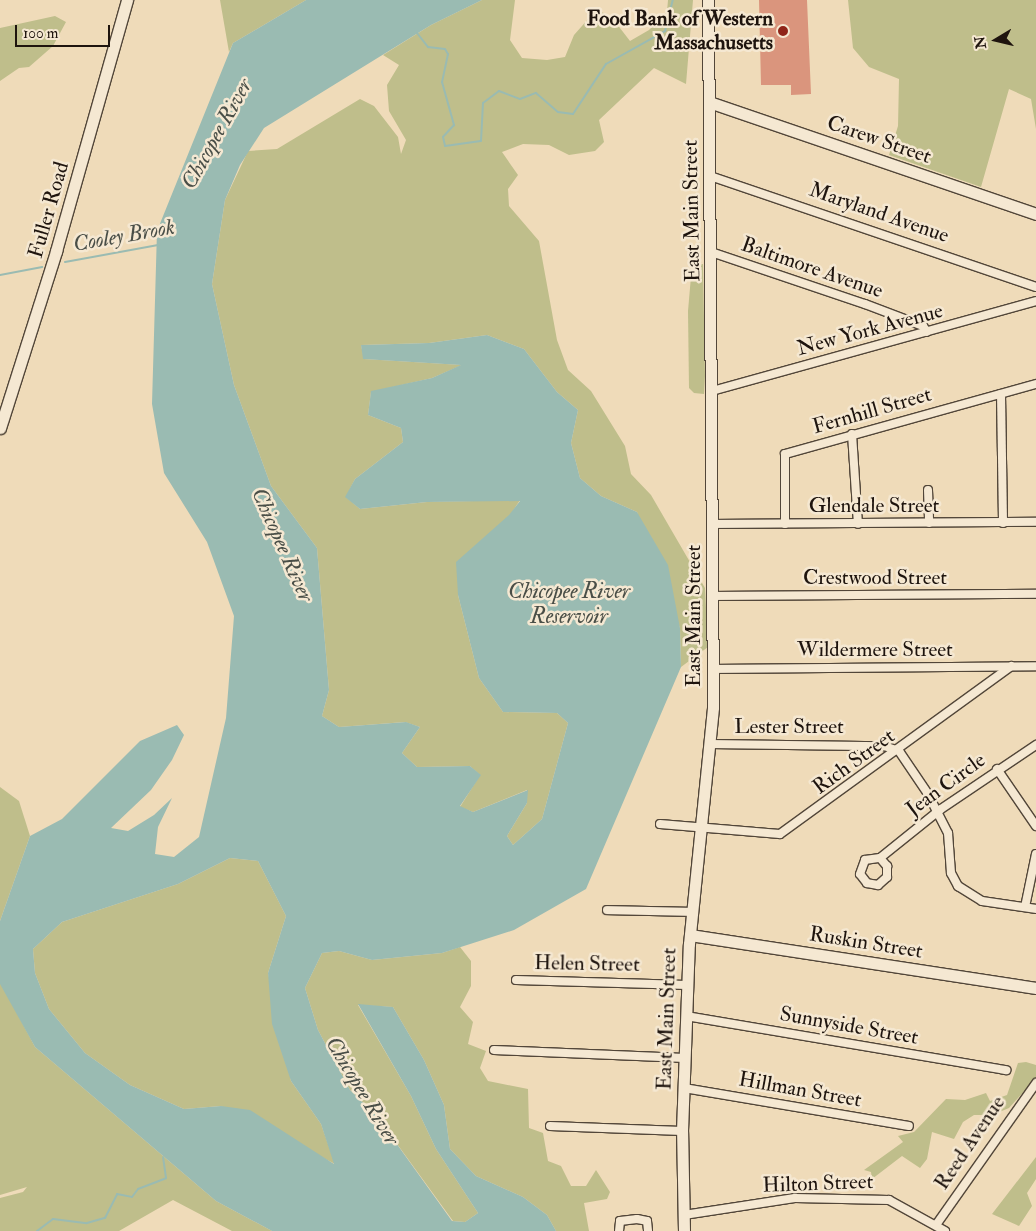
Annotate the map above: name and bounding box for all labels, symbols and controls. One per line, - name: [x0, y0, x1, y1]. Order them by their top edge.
- place label: Food Bank of Western Massachusetts: [587, 6, 773, 56]
- scale bar: [18, 15, 112, 47]
- north arrow: [971, 15, 1021, 65]
- text: 100 m: [23, 24, 58, 43]
- marker: Food Bank of Western Massachusetts: [777, 25, 789, 37]
- text: N: [971, 35, 990, 50]
- water label: Chicopee River: [176, 74, 258, 194]
- street label: Carew Street: [824, 110, 934, 170]
- street label: East Main Street: [678, 140, 706, 282]
- street label: Fuller Road: [23, 159, 75, 261]
- street label: Maryland Avenue: [806, 177, 952, 249]
- water label: Cooley Brook: [71, 214, 177, 258]
- street label: Baltimore Avenue: [738, 232, 886, 304]
- street label: New York Avenue: [794, 298, 946, 362]
- street label: Fernhill Street: [810, 382, 934, 440]
- water label: Chicopee River: [245, 484, 319, 606]
- street label: Glendale Street: [809, 493, 939, 519]
- street label: East Main Street: [681, 545, 707, 687]
- street label: Crestwood Street: [803, 565, 947, 591]
- water label: Chicopee River Reservoir: [508, 578, 630, 630]
- street label: Wildermere Street: [797, 637, 953, 663]
- street label: Lester Street: [734, 714, 844, 740]
- street label: Rich Street: [808, 724, 900, 800]
- street label: Jean Circle: [901, 748, 991, 822]
- street label: Ruskin Street: [808, 922, 924, 964]
- street label: East Main Street: [652, 947, 682, 1091]
- street label: Helen Street: [534, 950, 640, 978]
- street label: Sunnyside Street: [778, 1001, 920, 1051]
- water label: Chicopee River: [319, 1032, 405, 1150]
- street label: Hillman Street: [737, 1067, 863, 1113]
- street label: Reed Avenue: [929, 1091, 1011, 1195]
- street label: Hilton Street: [762, 1169, 874, 1199]

